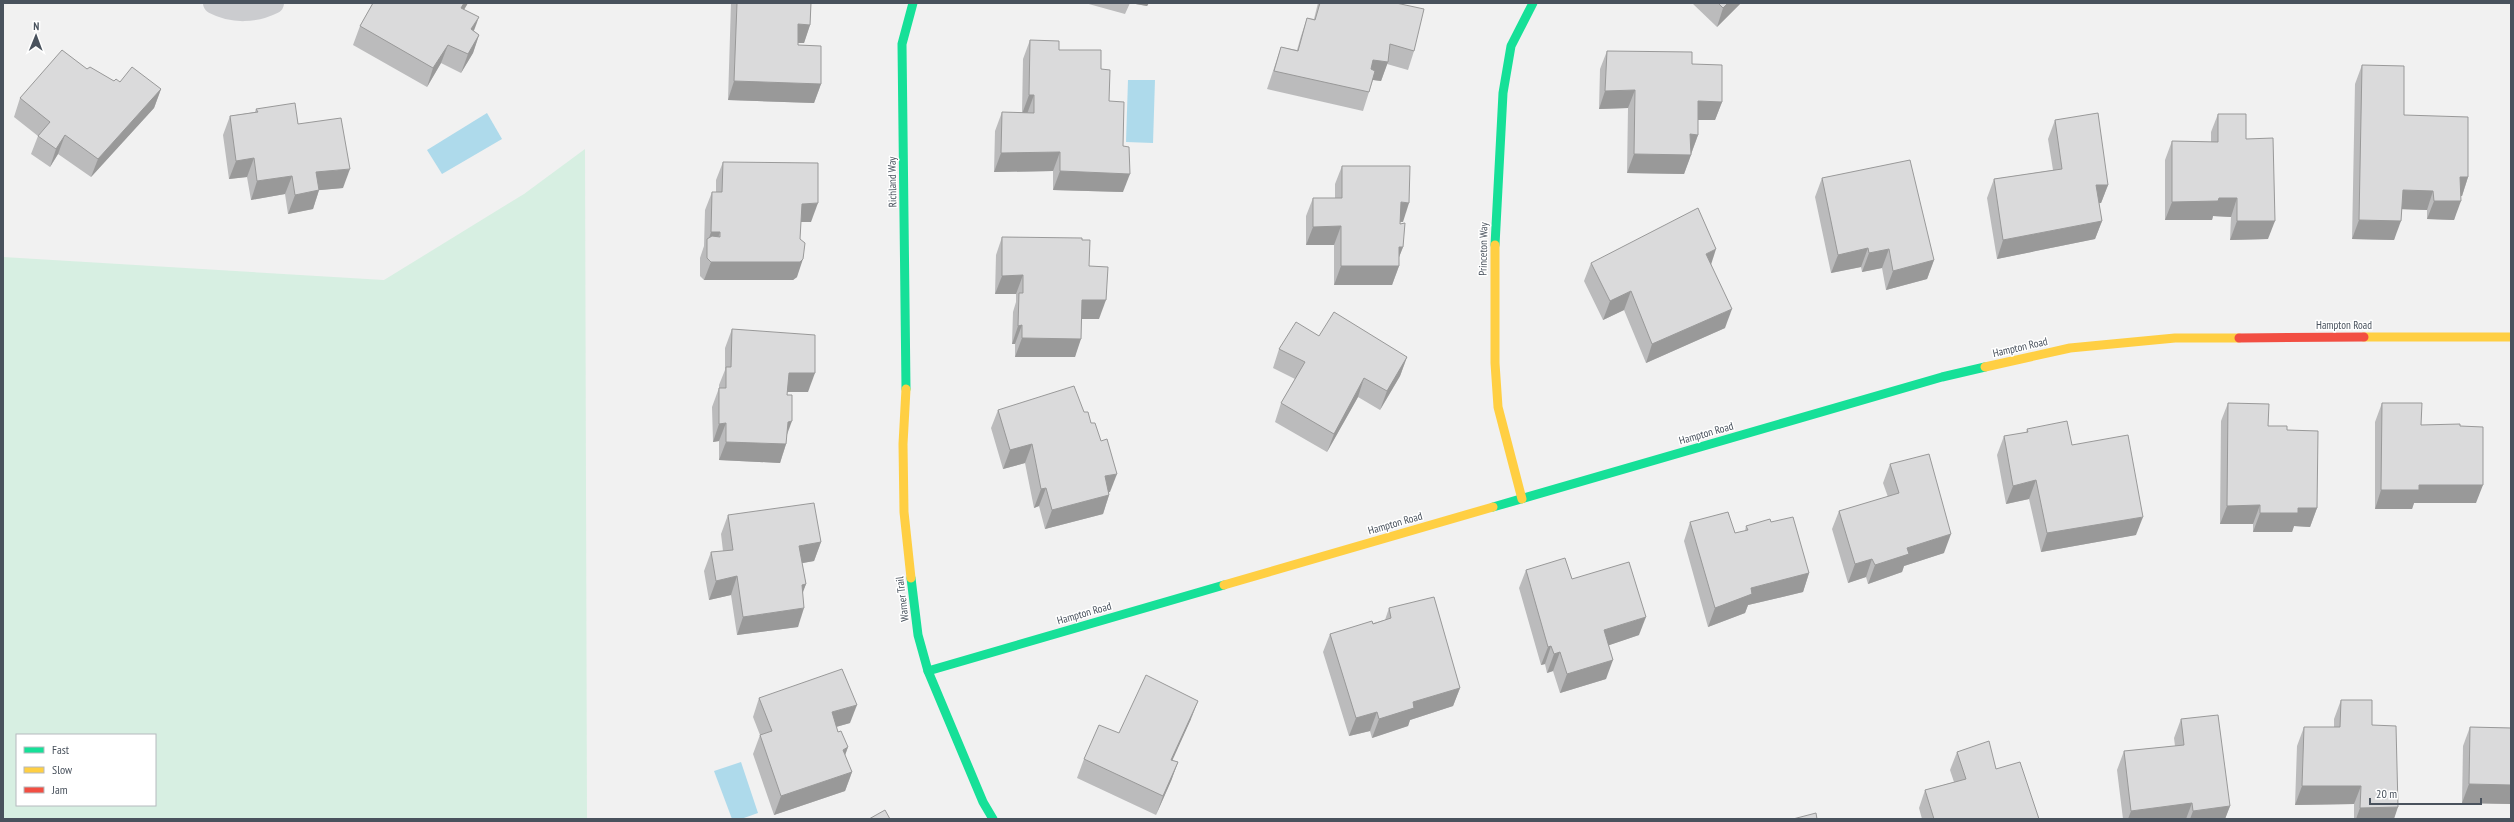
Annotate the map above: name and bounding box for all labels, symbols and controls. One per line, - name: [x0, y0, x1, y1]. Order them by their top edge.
- north arrow: [16, 16, 56, 56]
- text: N: [33, 19, 39, 33]
- street label: Richland Way: [885, 156, 899, 207]
- street label: Princeton Way: [1476, 221, 1490, 276]
- street label: Hampton Road: [2316, 318, 2372, 332]
- street label: Hampton Road: [1991, 334, 2049, 360]
- street label: Hampton Road: [1677, 419, 1735, 447]
- street label: Hampton Road: [1366, 509, 1424, 537]
- street label: Warner Trail: [892, 575, 912, 622]
- street label: Hampton Road: [1055, 599, 1113, 627]
- legend: [16, 734, 156, 806]
- text: Fast: [52, 742, 70, 757]
- text: Slow: [52, 762, 73, 777]
- scale bar: [2370, 780, 2481, 806]
- text: Jam: [51, 782, 68, 797]
- text: 20 m: [2376, 786, 2397, 801]

